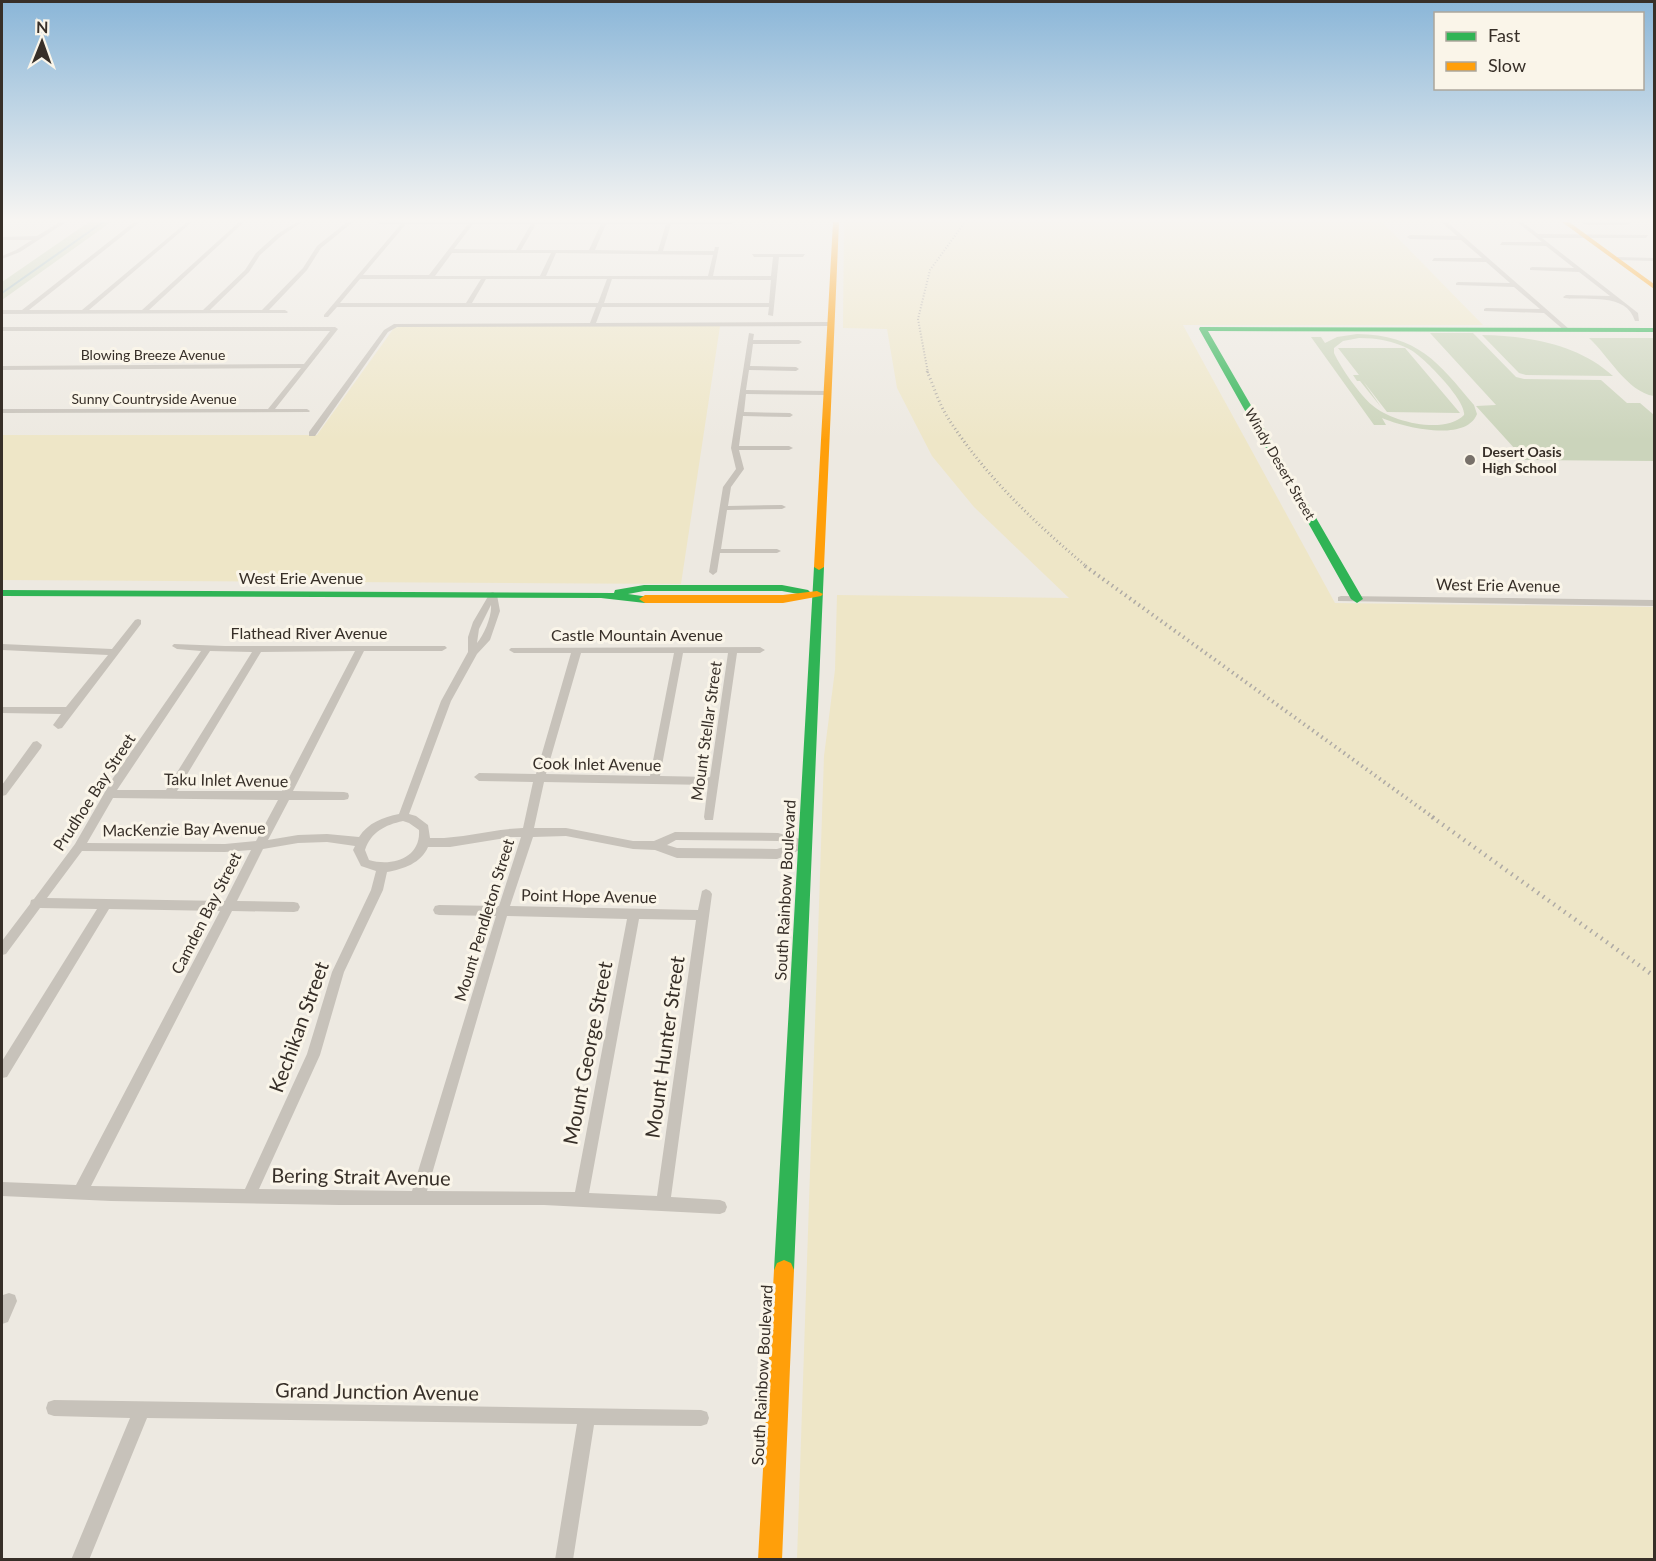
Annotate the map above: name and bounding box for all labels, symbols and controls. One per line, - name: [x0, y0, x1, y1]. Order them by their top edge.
- north arrow: [12, 12, 72, 72]
- legend: [1434, 12, 1644, 90]
- text: N: [36, 17, 49, 36]
- text: Fast: [1488, 24, 1521, 46]
- text: Slow: [1488, 54, 1526, 76]
- street label: Blowing Breeze Avenue: [81, 346, 225, 363]
- street label: Sunny Countryside Avenue: [71, 390, 237, 407]
- street label: Windy Desert Street: [1242, 405, 1319, 523]
- place label: Desert Oasis High School: [1482, 443, 1562, 476]
- marker: Desert Oasis High School: [1463, 453, 1477, 467]
- street label: West Erie Avenue: [239, 568, 363, 587]
- street label: West Erie Avenue: [1436, 574, 1560, 595]
- street label: Flathead River Avenue: [231, 623, 387, 642]
- street label: Castle Mountain Avenue: [551, 625, 723, 644]
- street label: Mount Stellar Street: [686, 660, 725, 802]
- street label: Prudhoe Bay Street: [49, 729, 139, 854]
- street label: Cook Inlet Avenue: [533, 753, 661, 774]
- street label: Taku Inlet Avenue: [164, 769, 288, 790]
- street label: South Rainbow Boulevard: [770, 799, 799, 981]
- street label: MacKenzie Bay Avenue: [102, 818, 266, 839]
- street label: Mount Pendleton Street: [450, 836, 517, 1003]
- street label: Camden Bay Street: [167, 848, 245, 977]
- street label: Point Hope Avenue: [521, 885, 657, 906]
- street label: Mount Hunter Street: [639, 954, 689, 1139]
- street label: Kechikan Street: [263, 958, 333, 1095]
- street label: Mount George Street: [557, 959, 617, 1146]
- street label: Bering Strait Avenue: [271, 1162, 451, 1190]
- street label: South Rainbow Boulevard: [747, 1284, 776, 1466]
- street label: Grand Junction Avenue: [275, 1377, 479, 1405]

